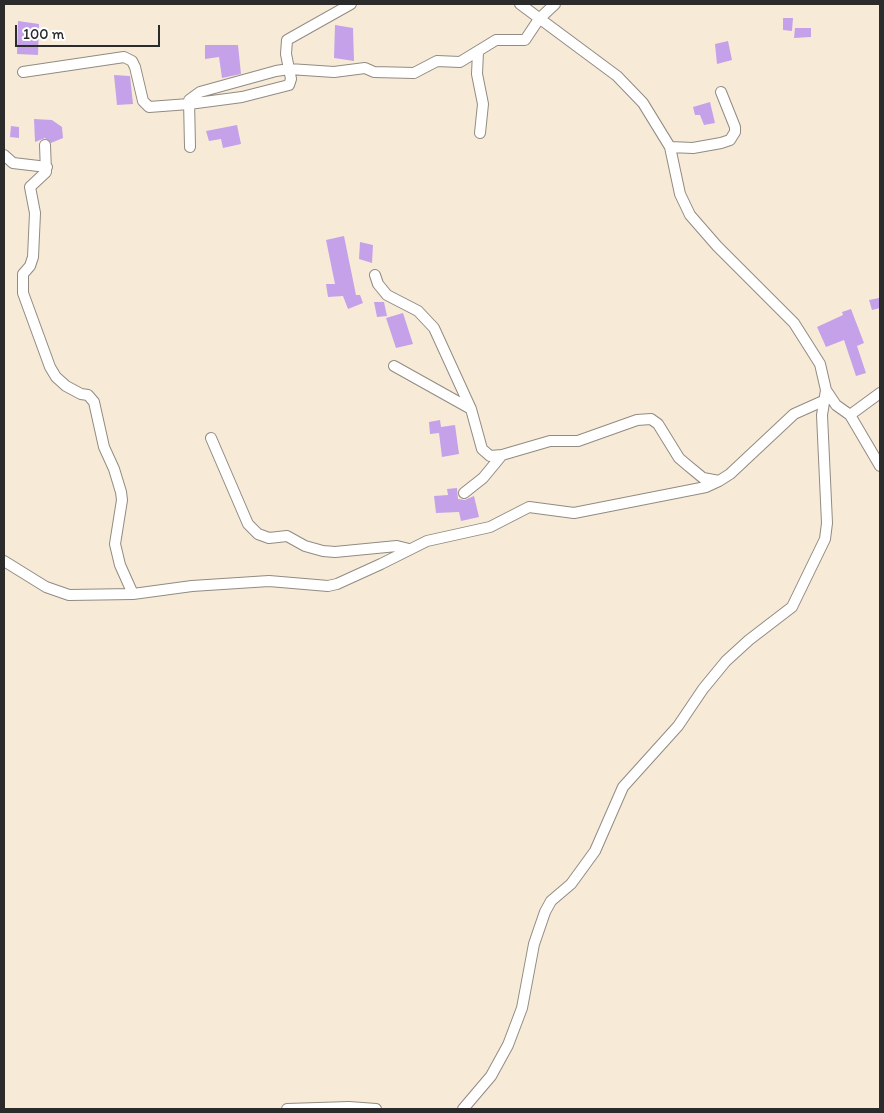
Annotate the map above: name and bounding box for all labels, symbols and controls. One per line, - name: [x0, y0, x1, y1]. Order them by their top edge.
- scale bar: [18, 15, 162, 47]
- text: 100 m: [23, 25, 64, 43]

